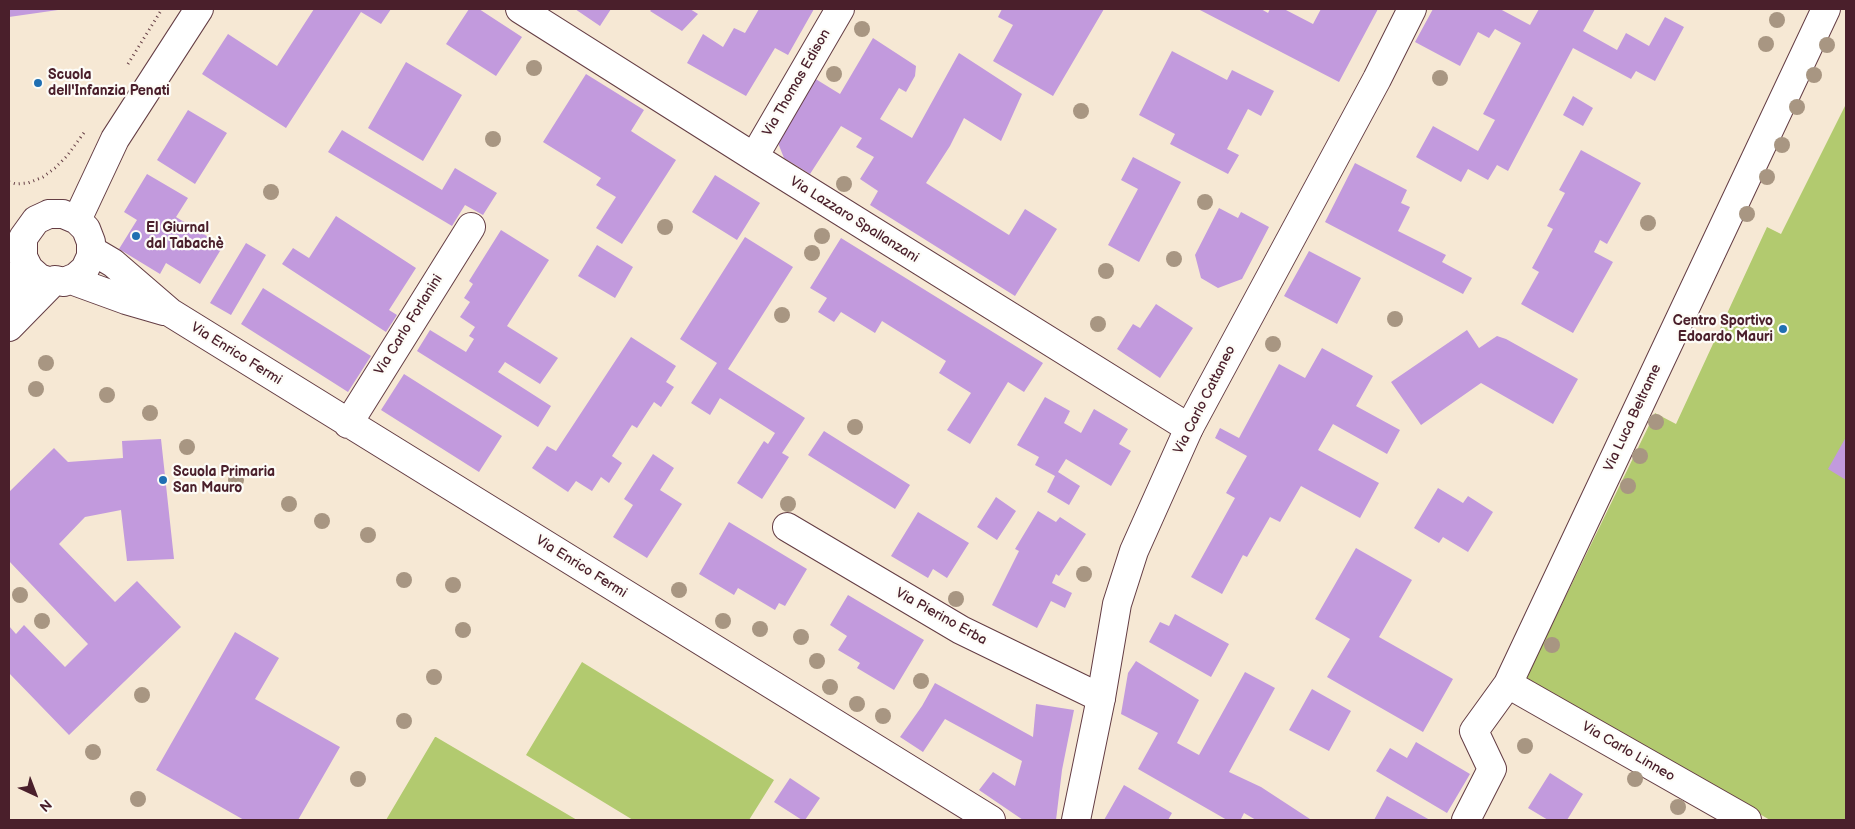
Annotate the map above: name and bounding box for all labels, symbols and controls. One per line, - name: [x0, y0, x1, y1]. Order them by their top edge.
- street label: Via Thomas Edison: [760, 26, 834, 140]
- place label: Scuola dell'Infanzia Penati: [48, 67, 170, 100]
- marker: Scuola dell'Infanzia Penati: [32, 77, 44, 89]
- street label: Via Lazzaro Spallanzani: [786, 173, 922, 267]
- place label: El Giurnal dal Tabachè: [146, 220, 224, 252]
- marker: El Giurnal dal Tabachè: [130, 230, 142, 242]
- street label: Via Carlo Forlanini: [371, 272, 447, 378]
- place label: Centro Sportivo Edoardo Mauri: [1673, 313, 1773, 346]
- street label: Via Enrico Fermi: [187, 319, 285, 389]
- marker: Centro Sportivo Edoardo Mauri: [1777, 323, 1789, 335]
- street label: Via Carlo Cattaneo: [1170, 343, 1240, 457]
- street label: Via Luca Beltrame: [1601, 362, 1665, 474]
- place label: Scuola Primaria San Mauro: [173, 464, 275, 497]
- marker: Scuola Primaria San Mauro: [157, 474, 169, 486]
- street label: Via Enrico Fermi: [532, 532, 630, 602]
- street label: Via Pierino Erba: [892, 585, 990, 649]
- street label: Via Carlo Linneo: [1578, 719, 1678, 785]
- north arrow: [10, 769, 60, 819]
- text: N: [36, 796, 55, 815]

